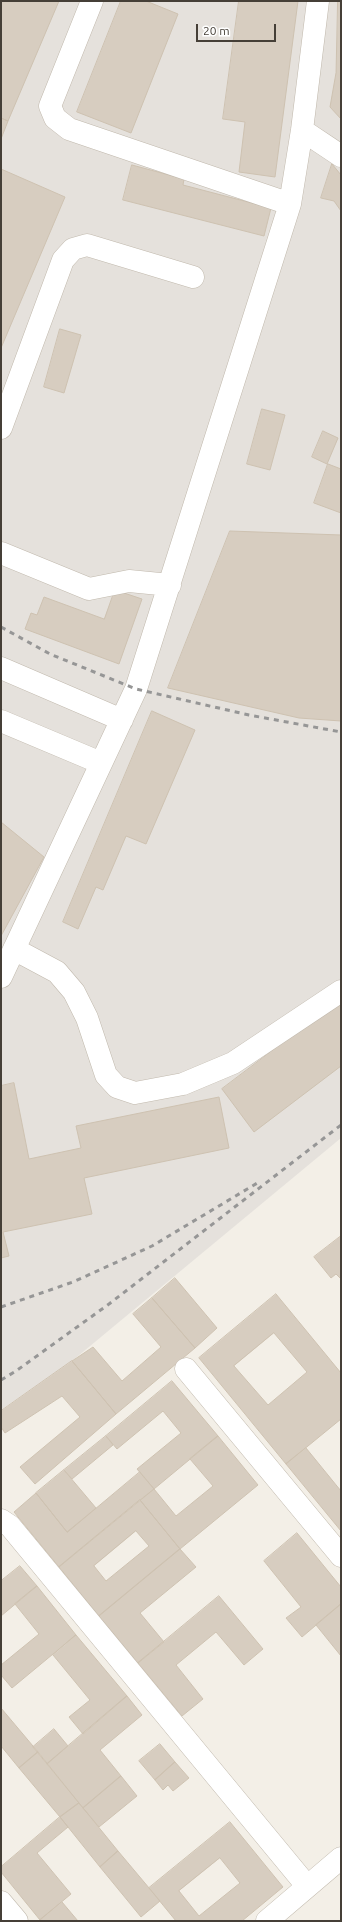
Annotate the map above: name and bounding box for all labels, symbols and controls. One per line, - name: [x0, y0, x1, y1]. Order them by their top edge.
- scale bar: [198, 16, 278, 42]
- text: 20 m: [203, 24, 230, 37]

